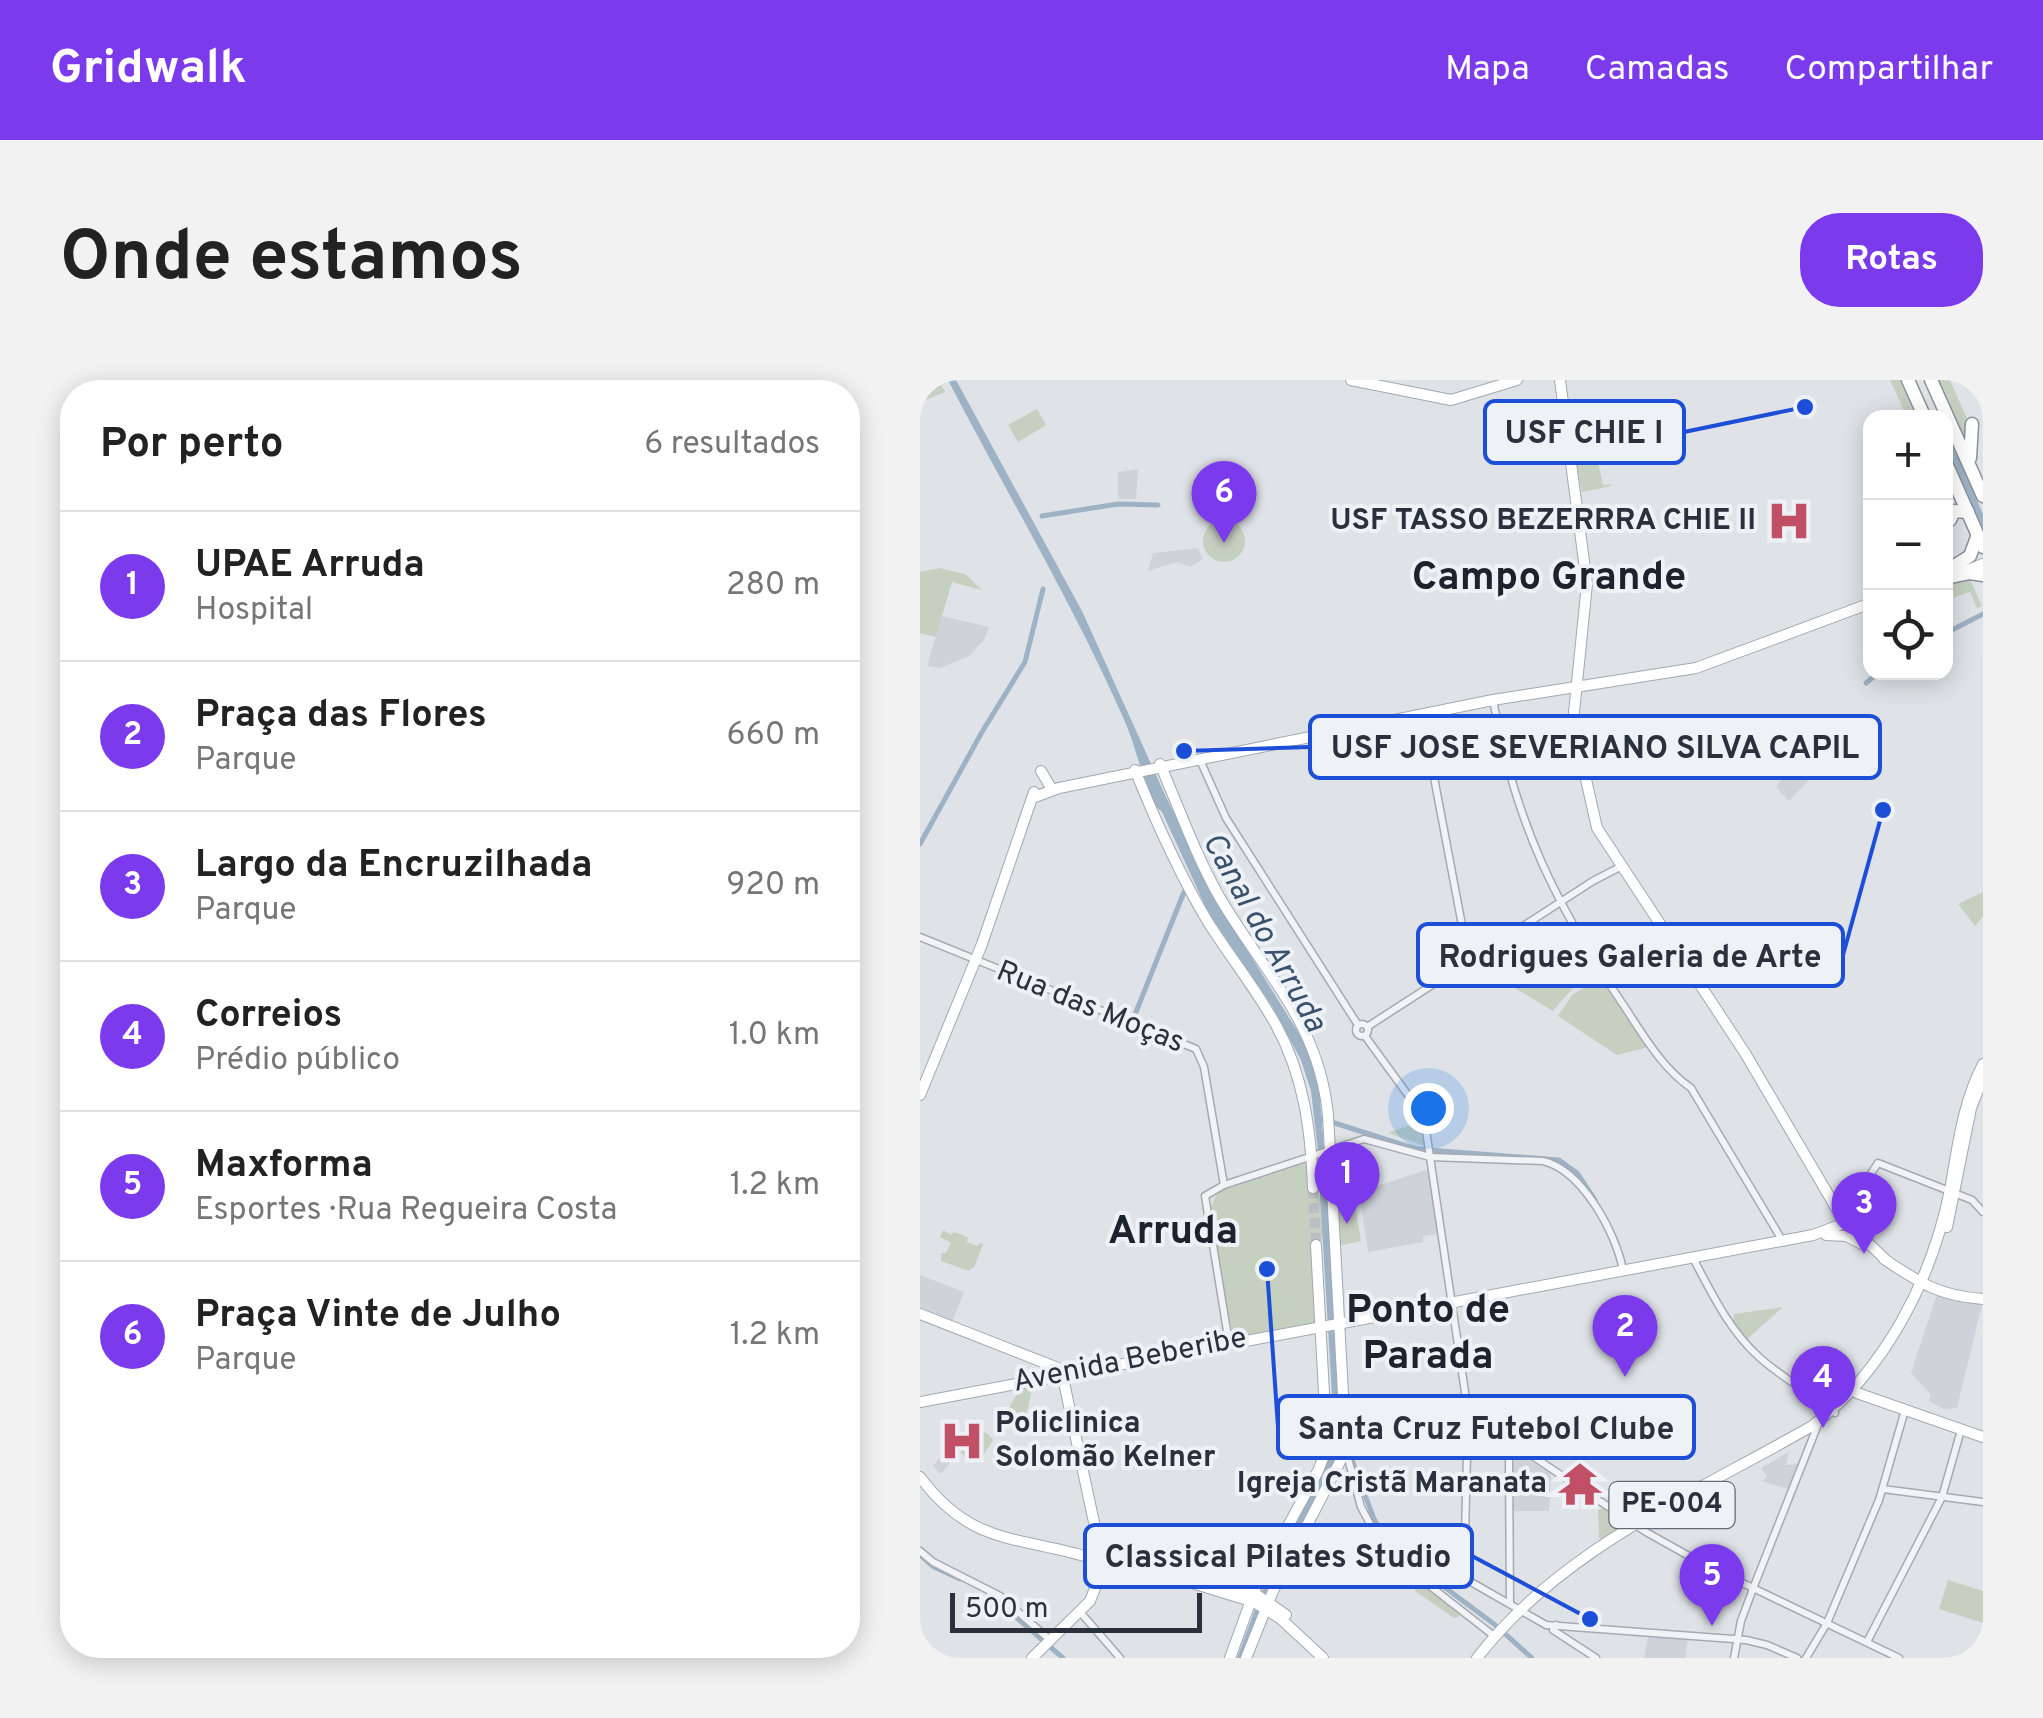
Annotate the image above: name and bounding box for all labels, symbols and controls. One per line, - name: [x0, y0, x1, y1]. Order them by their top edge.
- text: Gridwalk: [50, 40, 247, 100]
- text: Mapa: [1445, 48, 1530, 92]
- text: Camadas: [1585, 48, 1730, 92]
- text: Compartilhar: [1785, 48, 1993, 92]
- button: Rotas: [1800, 213, 1983, 307]
- text: Onde estamos: [60, 216, 523, 305]
- callout: USF CHIE I: [1485, 401, 1684, 463]
- map controls: [1863, 410, 1953, 680]
- button: +: [1863, 410, 1953, 500]
- text: USF CHIE I: [1505, 415, 1663, 455]
- text: Por perto: [100, 419, 284, 472]
- text: 6 resultados: [644, 425, 820, 465]
- pin: 6: [1192, 460, 1256, 543]
- hospital icon: USF TASSO BEZERRRA CHIE II: [1765, 497, 1813, 545]
- button: −: [1863, 500, 1953, 590]
- place label: USF TASSO BEZERRRA CHIE II: [1330, 503, 1756, 540]
- text: UPAE Arruda: [195, 542, 425, 591]
- district label: Campo Grande: [1412, 554, 1686, 604]
- text: 1: [126, 566, 139, 606]
- text: 280 m: [726, 566, 820, 606]
- button: locate: [1863, 590, 1953, 680]
- text: Hospital: [195, 591, 313, 631]
- text: Praça das Flores: [195, 692, 487, 741]
- text: 2: [123, 716, 142, 756]
- text: 660 m: [727, 716, 820, 756]
- callout: USF JOSE SEVERIANO SILVA CAPIL: [1310, 716, 1880, 778]
- text: USF JOSE SEVERIANO SILVA CAPIL: [1331, 730, 1859, 770]
- text: Parque: [195, 741, 297, 781]
- water label: Canal do Arruda: [1192, 826, 1335, 1040]
- text: Largo da Encruzilhada: [195, 842, 592, 891]
- text: 3: [123, 866, 142, 906]
- text: 920 m: [726, 866, 820, 906]
- text: Parque: [195, 891, 297, 931]
- callout: Rodrigues Galeria de Arte: [1418, 924, 1843, 986]
- text: Rodrigues Galeria de Arte: [1438, 939, 1822, 979]
- street label: Rua das Moças: [991, 954, 1189, 1062]
- text: Correios: [195, 992, 342, 1041]
- text: 4: [122, 1016, 143, 1056]
- text: 1.0 km: [729, 1016, 820, 1056]
- text: Prédio público: [195, 1041, 400, 1081]
- your location: [1403, 1083, 1454, 1134]
- text: Maxforma: [195, 1142, 373, 1191]
- pin: 1: [1314, 1142, 1380, 1224]
- text: 5: [123, 1166, 142, 1206]
- text: 1.2 km: [730, 1166, 820, 1206]
- pin: 3: [1832, 1172, 1896, 1254]
- text: Esportes · Rua Regueira Costa: [195, 1191, 617, 1231]
- district label: Arruda: [1108, 1208, 1238, 1258]
- district label: Ponto de Parada: [1346, 1287, 1510, 1383]
- text: Praça Vinte de Julho: [195, 1292, 561, 1341]
- pin: 2: [1592, 1294, 1658, 1377]
- text: 6: [123, 1316, 142, 1356]
- text: 1.2 km: [730, 1316, 820, 1356]
- street label: Avenida Beberibe: [1010, 1320, 1250, 1402]
- text: Parque: [195, 1341, 297, 1381]
- pin: 4: [1790, 1346, 1856, 1428]
- callout: Santa Cruz Futebol Clube: [1278, 1396, 1694, 1458]
- place label: Policlinica Solomão Kelner: [995, 1406, 1216, 1477]
- text: Santa Cruz Futebol Clube: [1298, 1411, 1674, 1451]
- hospital icon: Policlinica Solomão Kelner: [938, 1417, 986, 1465]
- temple icon: Igreja Cristã Maranata: [1556, 1460, 1604, 1508]
- place label: Igreja Cristã Maranata: [1237, 1466, 1547, 1503]
- road number: PE-004: [1610, 1482, 1734, 1528]
- callout: Classical Pilates Studio: [1085, 1525, 1472, 1587]
- text: Classical Pilates Studio: [1105, 1539, 1451, 1579]
- pin: 5: [1680, 1544, 1744, 1626]
- scale bar: [950, 1588, 1202, 1632]
- text: 500 m: [965, 1592, 1048, 1628]

